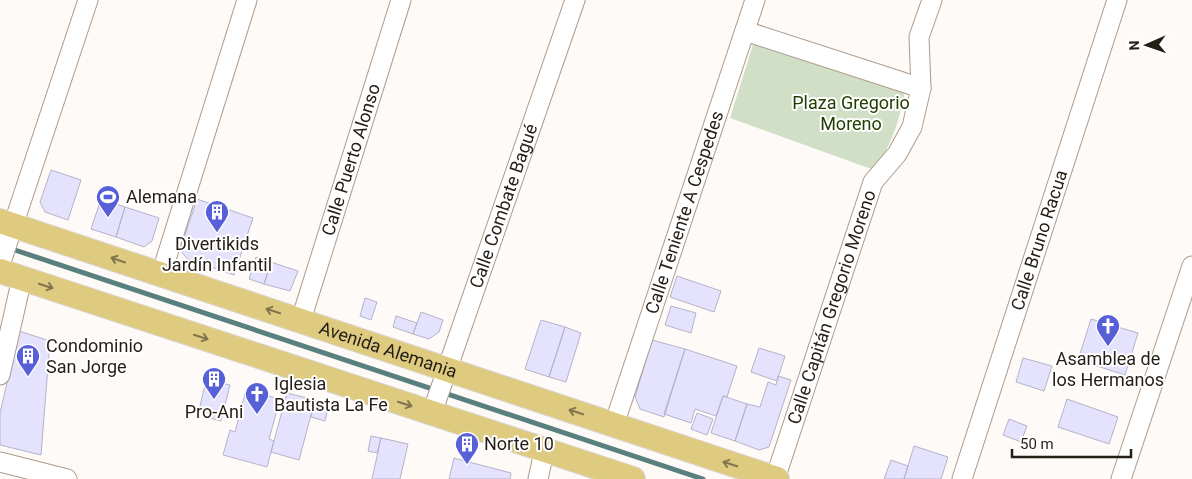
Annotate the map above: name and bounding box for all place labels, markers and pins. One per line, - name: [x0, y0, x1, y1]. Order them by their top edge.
- sports icon: Alemana: [95, 184, 121, 218]
- place label: Alemana: [126, 186, 197, 207]
- building icon: Divertikids Jardín Infantil: [204, 199, 230, 233]
- place label: Divertikids Jardín Infantil: [162, 233, 272, 275]
- church icon: Asamblea de los Hermanos: [1095, 313, 1121, 347]
- place label: Condominio San Jorge: [46, 335, 143, 377]
- building icon: Condominio San Jorge: [15, 343, 41, 377]
- place label: Asamblea de los Hermanos: [1052, 348, 1164, 390]
- building icon: Pro-Ani: [201, 366, 227, 400]
- place label: Iglesia Bautista La Fe: [274, 373, 388, 415]
- church icon: Iglesia Bautista La Fe: [244, 381, 270, 415]
- place label: Pro-Ani: [185, 401, 243, 422]
- building icon: Norte 10: [454, 431, 480, 465]
- place label: Norte 10: [484, 433, 554, 454]

